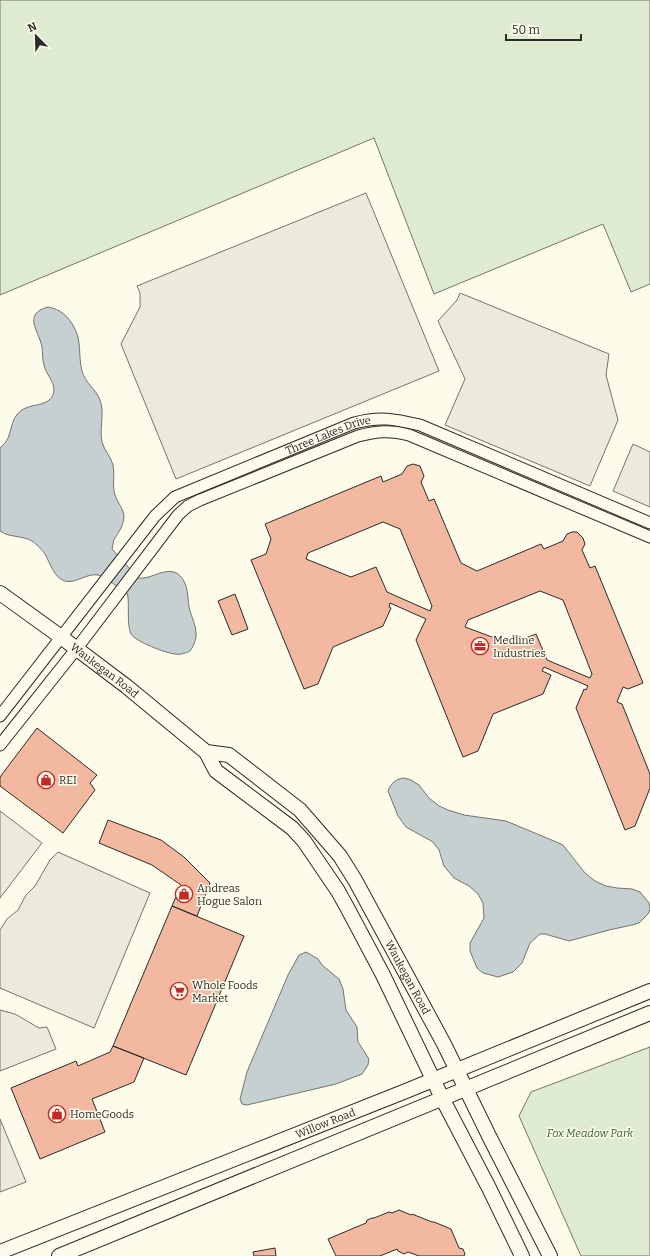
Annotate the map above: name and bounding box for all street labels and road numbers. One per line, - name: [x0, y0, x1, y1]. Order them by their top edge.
- street label: Three Lakes Drive: [284, 414, 372, 458]
- street label: Waukegan Road: [68, 640, 141, 701]
- street label: Waukegan Road: [382, 938, 433, 1017]
- street label: Willow Road: [294, 1106, 358, 1141]

